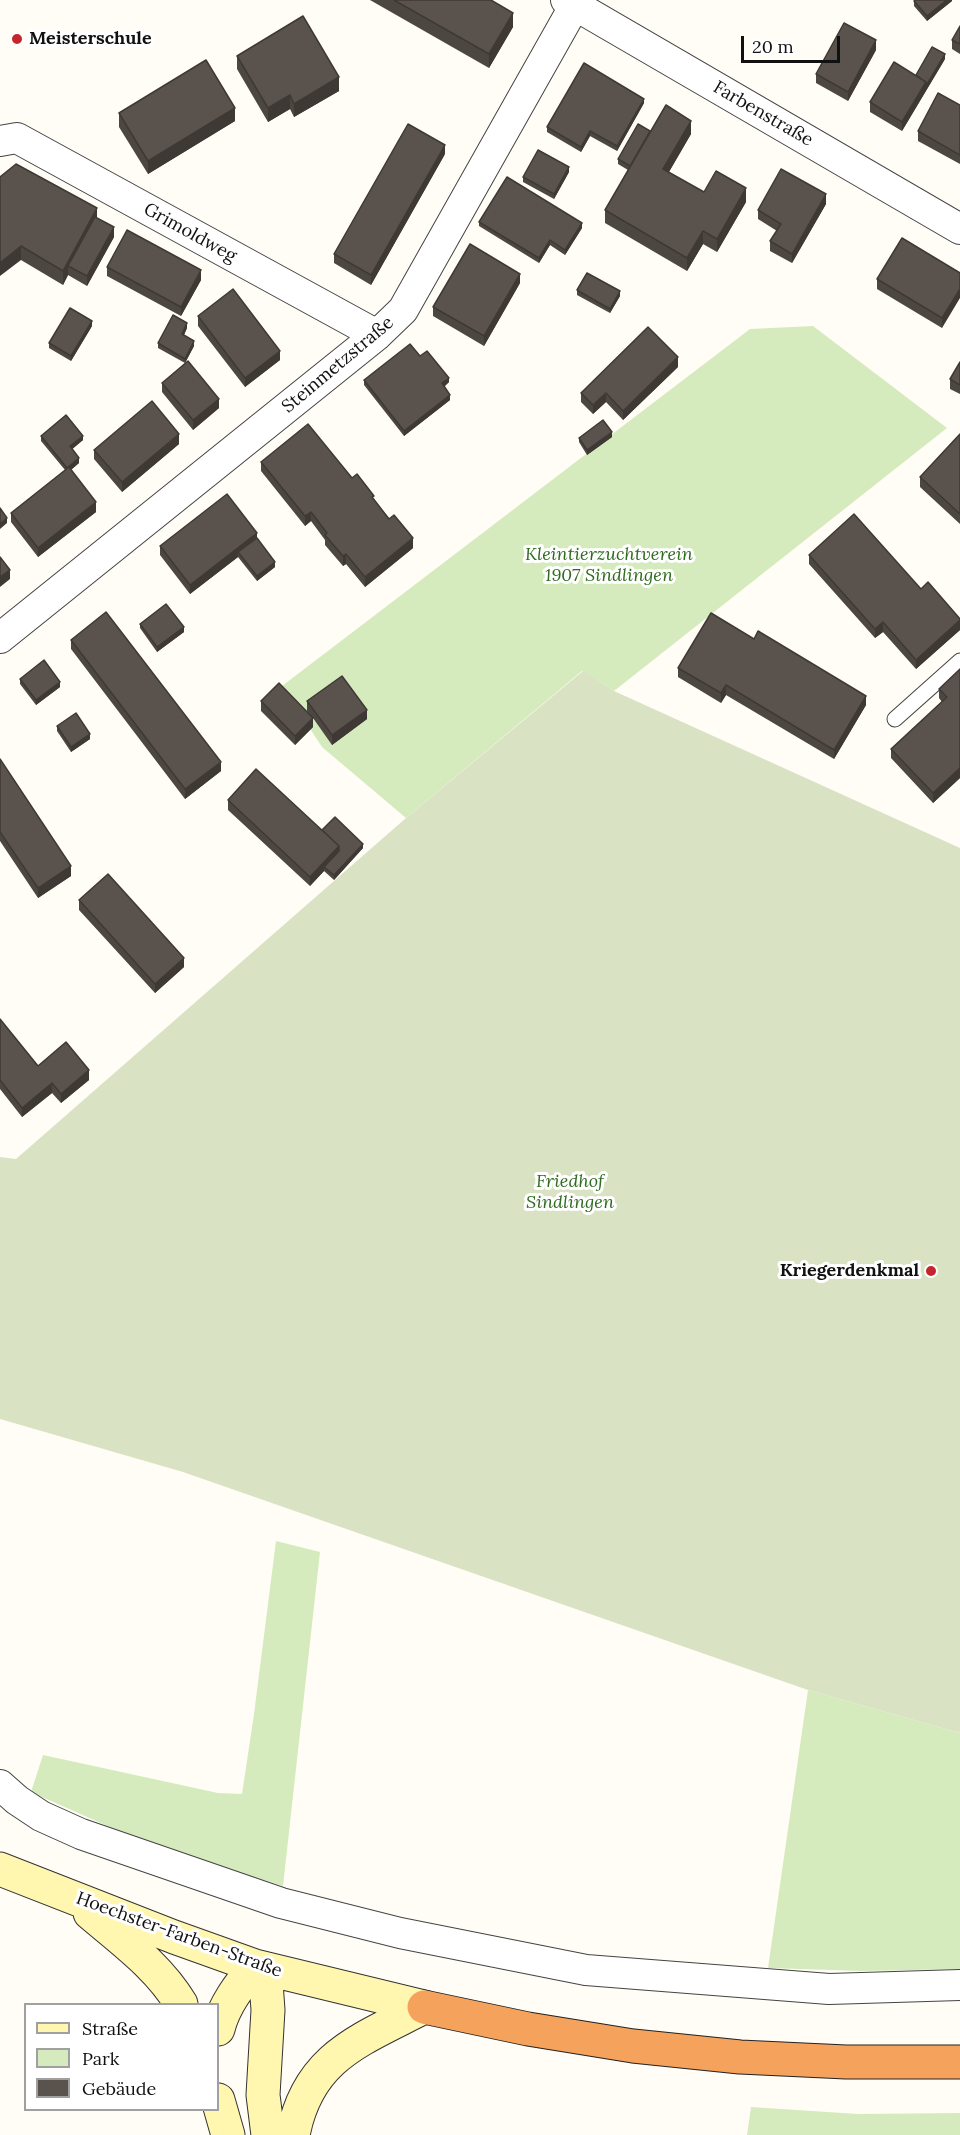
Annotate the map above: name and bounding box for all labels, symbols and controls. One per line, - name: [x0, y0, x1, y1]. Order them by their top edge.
- scale bar: [744, 24, 843, 62]
- place label: Meisterschule: [29, 28, 152, 50]
- marker: Meisterschule: [10, 32, 24, 46]
- text: 20 m: [752, 35, 794, 58]
- street label: Farbenstraße: [709, 77, 817, 151]
- street label: Grimoldweg: [140, 199, 240, 267]
- street label: Steinmetzstraße: [278, 312, 398, 418]
- park label: Kleintierzuchtverein 1907 Sindlingen: [525, 544, 693, 586]
- park label: Friedhof Sindlingen: [526, 1171, 614, 1214]
- place label: Kriegerdenkmal: [780, 1260, 919, 1282]
- marker: Kriegerdenkmal: [924, 1264, 938, 1278]
- street label: Hoechster-Farben-Straße: [73, 1888, 285, 1982]
- legend: [24, 2003, 219, 2111]
- text: Straße: [82, 2017, 138, 2040]
- text: Park: [82, 2047, 119, 2070]
- text: Gebäude: [82, 2077, 156, 2100]

